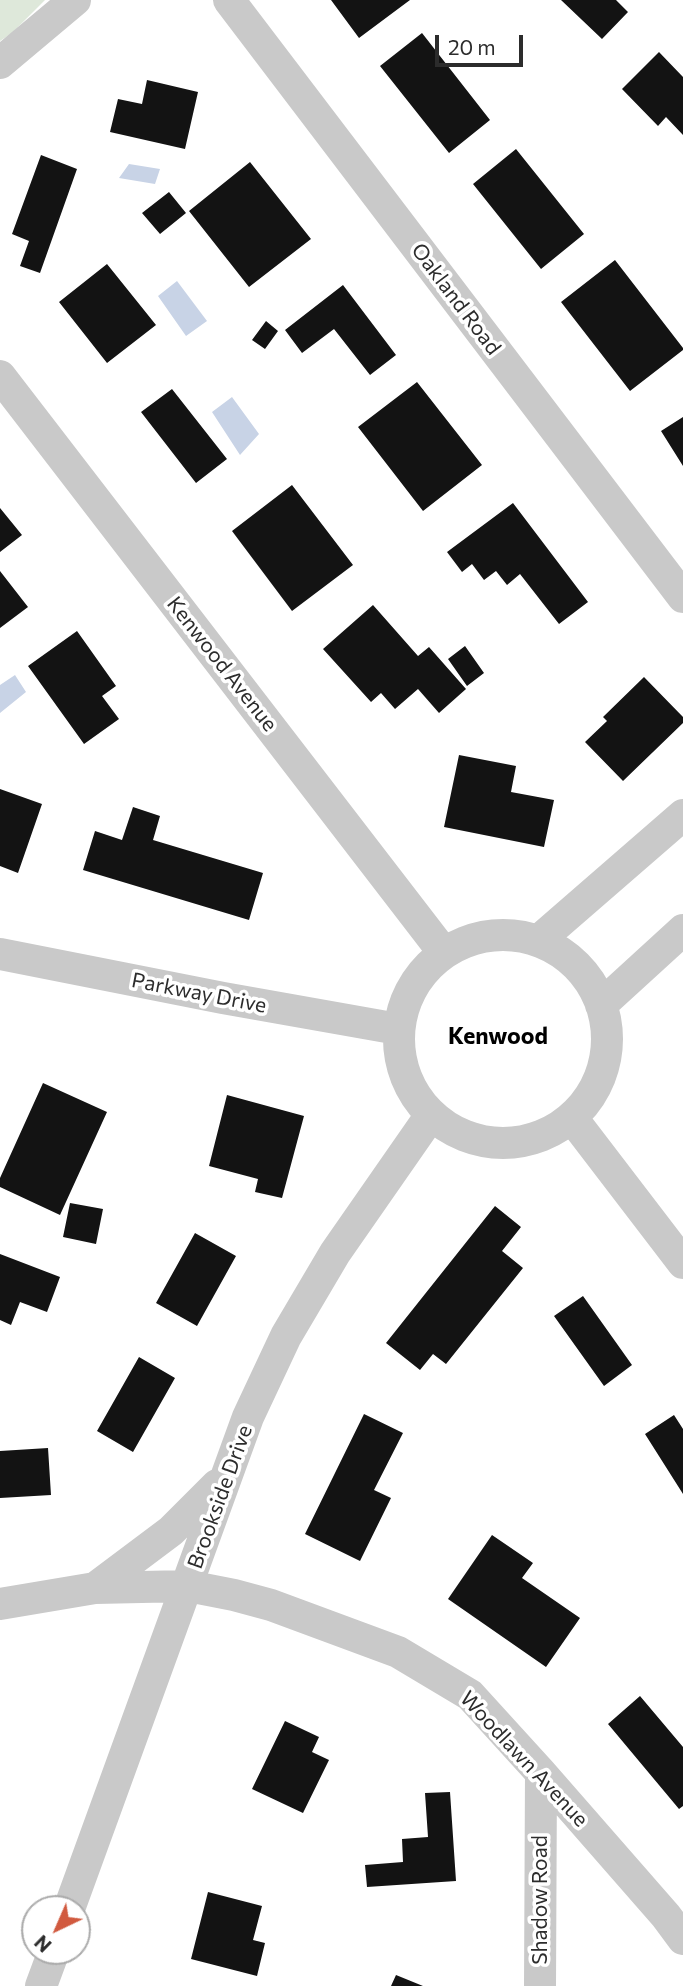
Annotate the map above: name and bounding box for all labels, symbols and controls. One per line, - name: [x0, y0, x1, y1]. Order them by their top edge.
- scale bar: [438, 21, 526, 65]
- text: 20 m: [448, 34, 496, 59]
- street label: Oakland Road: [406, 238, 506, 360]
- street label: Kenwood Avenue: [162, 592, 282, 736]
- street label: Parkway Drive: [129, 968, 269, 1018]
- district label: Kenwood: [448, 1022, 548, 1050]
- street label: Brookside Drive: [182, 1422, 258, 1572]
- street label: Woodlawn Avenue: [455, 1686, 593, 1832]
- street label: Shadow Road: [527, 1835, 553, 1965]
- north arrow: [21, 1895, 91, 1965]
- text: N: [29, 1931, 56, 1957]

